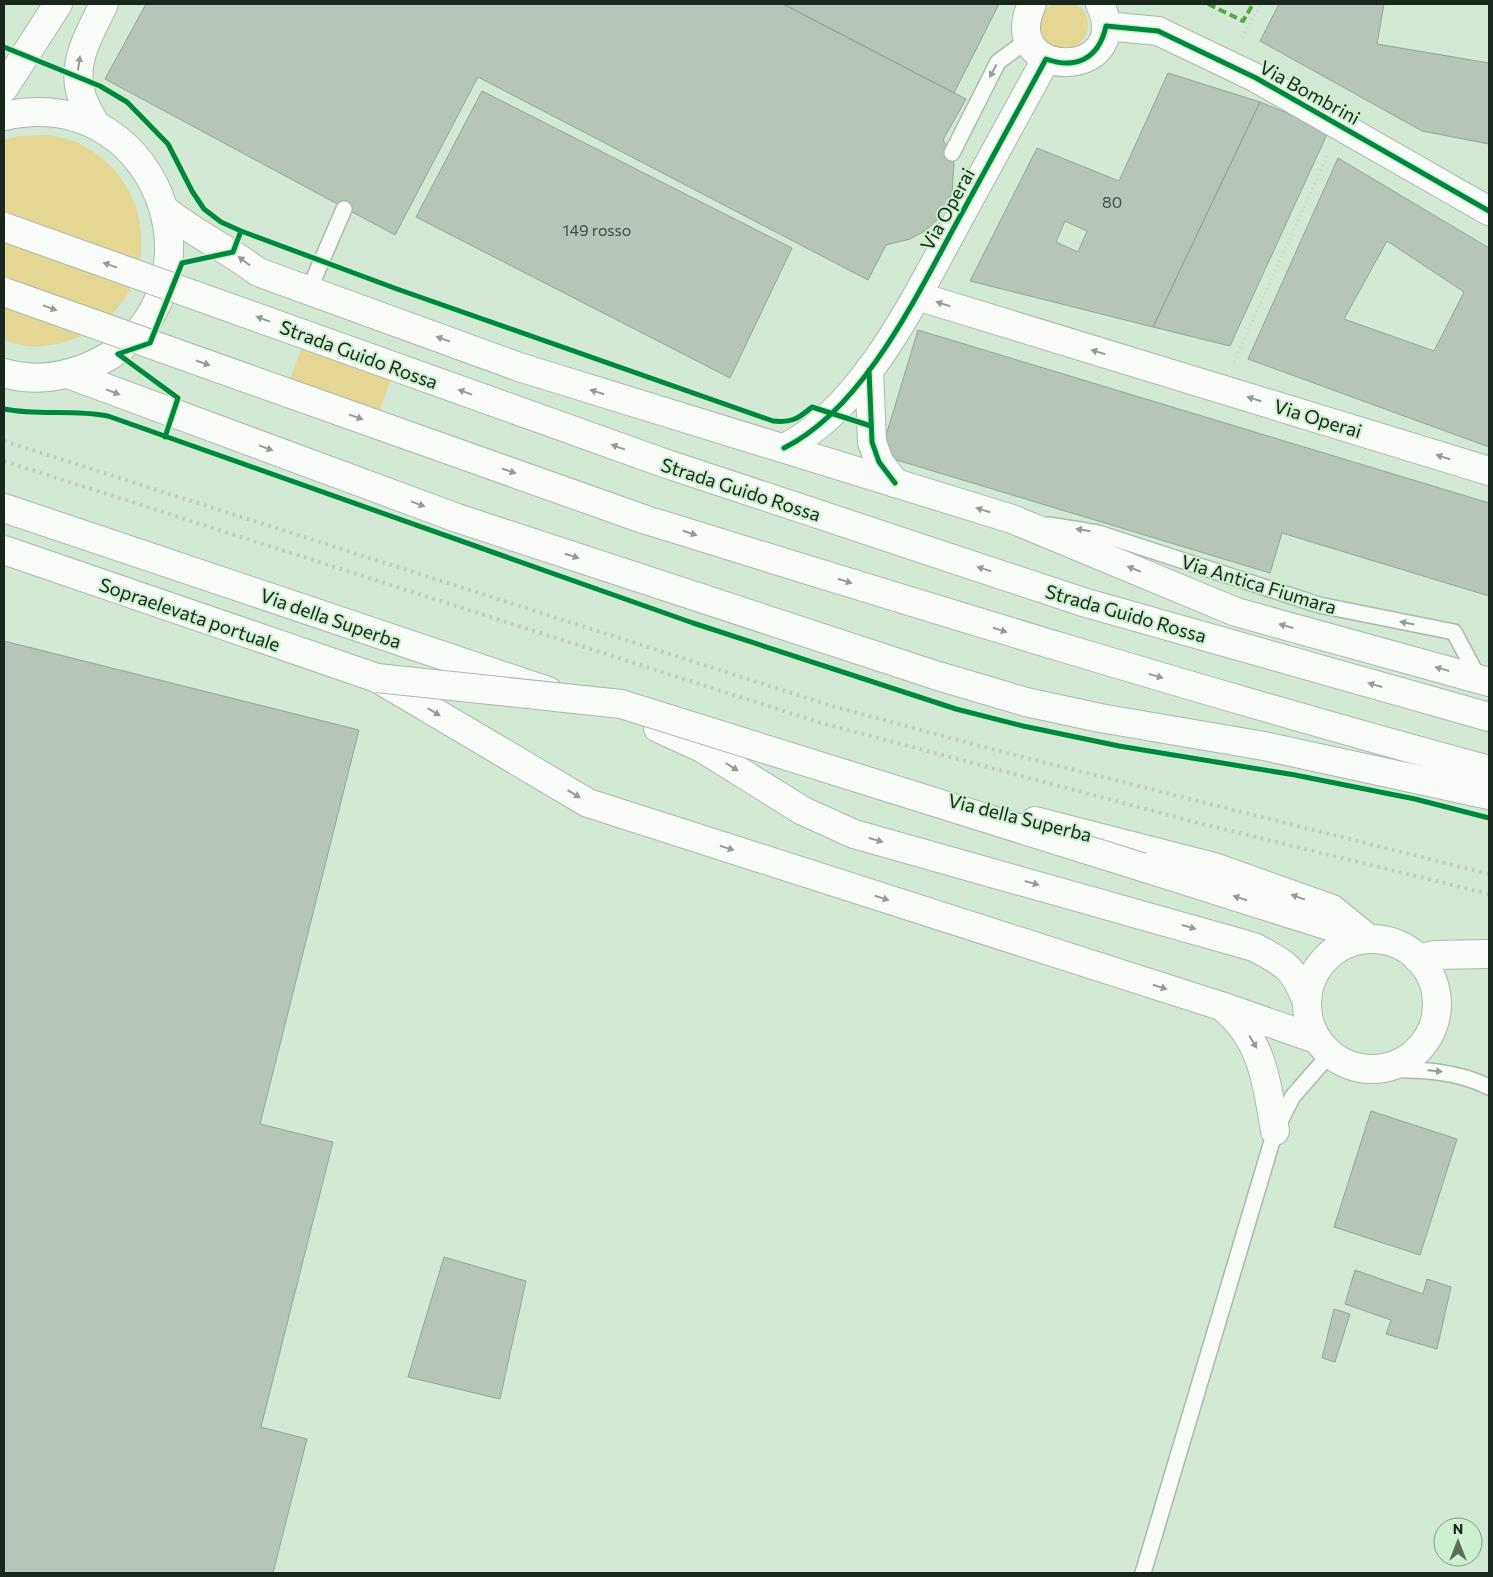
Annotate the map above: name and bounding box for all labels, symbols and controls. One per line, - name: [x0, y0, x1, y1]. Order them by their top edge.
- one-way arrow: [75, 55, 83, 71]
- street label: Via Bombrini: [1256, 55, 1364, 129]
- one-way arrow: [989, 64, 997, 78]
- street label: Via Operai: [915, 164, 979, 254]
- house number: 80: [1102, 192, 1122, 211]
- house number: 149 rosso: [563, 220, 631, 239]
- one-way arrow: [238, 255, 251, 266]
- one-way arrow: [102, 261, 117, 269]
- one-way arrow: [935, 300, 950, 308]
- one-way arrow: [42, 305, 57, 312]
- one-way arrow: [255, 315, 270, 323]
- street label: Strada Guido Rossa: [277, 315, 441, 393]
- one-way arrow: [435, 335, 450, 343]
- one-way arrow: [1091, 347, 1106, 355]
- one-way arrow: [195, 360, 210, 367]
- one-way arrow: [589, 387, 604, 395]
- one-way arrow: [106, 388, 121, 396]
- one-way arrow: [457, 388, 472, 396]
- one-way arrow: [1246, 394, 1261, 402]
- street label: Via Operai: [1271, 394, 1365, 442]
- one-way arrow: [349, 413, 364, 421]
- one-way arrow: [610, 443, 625, 451]
- one-way arrow: [259, 444, 274, 452]
- street label: Strada Guido Rossa: [658, 452, 824, 526]
- one-way arrow: [1435, 452, 1450, 460]
- one-way arrow: [502, 467, 517, 475]
- one-way arrow: [411, 501, 426, 508]
- one-way arrow: [975, 505, 990, 513]
- one-way arrow: [1075, 526, 1091, 534]
- one-way arrow: [682, 530, 697, 538]
- street label: Via Antica Fiumara: [1178, 549, 1340, 619]
- one-way arrow: [565, 552, 580, 560]
- one-way arrow: [977, 565, 992, 573]
- one-way arrow: [1126, 565, 1141, 573]
- street label: Sopraelevata portuale: [96, 572, 284, 656]
- one-way arrow: [837, 578, 852, 586]
- street label: Strada Guido Rossa: [1043, 579, 1209, 647]
- street label: Via della Superba: [258, 583, 404, 653]
- one-way arrow: [1399, 618, 1415, 626]
- one-way arrow: [1278, 621, 1293, 629]
- one-way arrow: [993, 626, 1008, 634]
- one-way arrow: [1435, 665, 1450, 673]
- one-way arrow: [1148, 673, 1163, 681]
- one-way arrow: [1367, 681, 1383, 689]
- one-way arrow: [428, 707, 441, 716]
- one-way arrow: [725, 762, 738, 771]
- street label: Via della Superba: [946, 788, 1094, 846]
- one-way arrow: [567, 790, 580, 799]
- one-way arrow: [868, 836, 883, 844]
- one-way arrow: [720, 844, 735, 852]
- one-way arrow: [1025, 880, 1040, 888]
- one-way arrow: [1232, 893, 1247, 901]
- one-way arrow: [1291, 893, 1306, 900]
- one-way arrow: [874, 894, 889, 902]
- one-way arrow: [1181, 923, 1196, 931]
- one-way arrow: [1153, 984, 1168, 991]
- one-way arrow: [1249, 1036, 1258, 1049]
- one-way arrow: [1427, 1067, 1443, 1075]
- north arrow: [1433, 1517, 1483, 1567]
- text: N: [1453, 1520, 1463, 1537]

